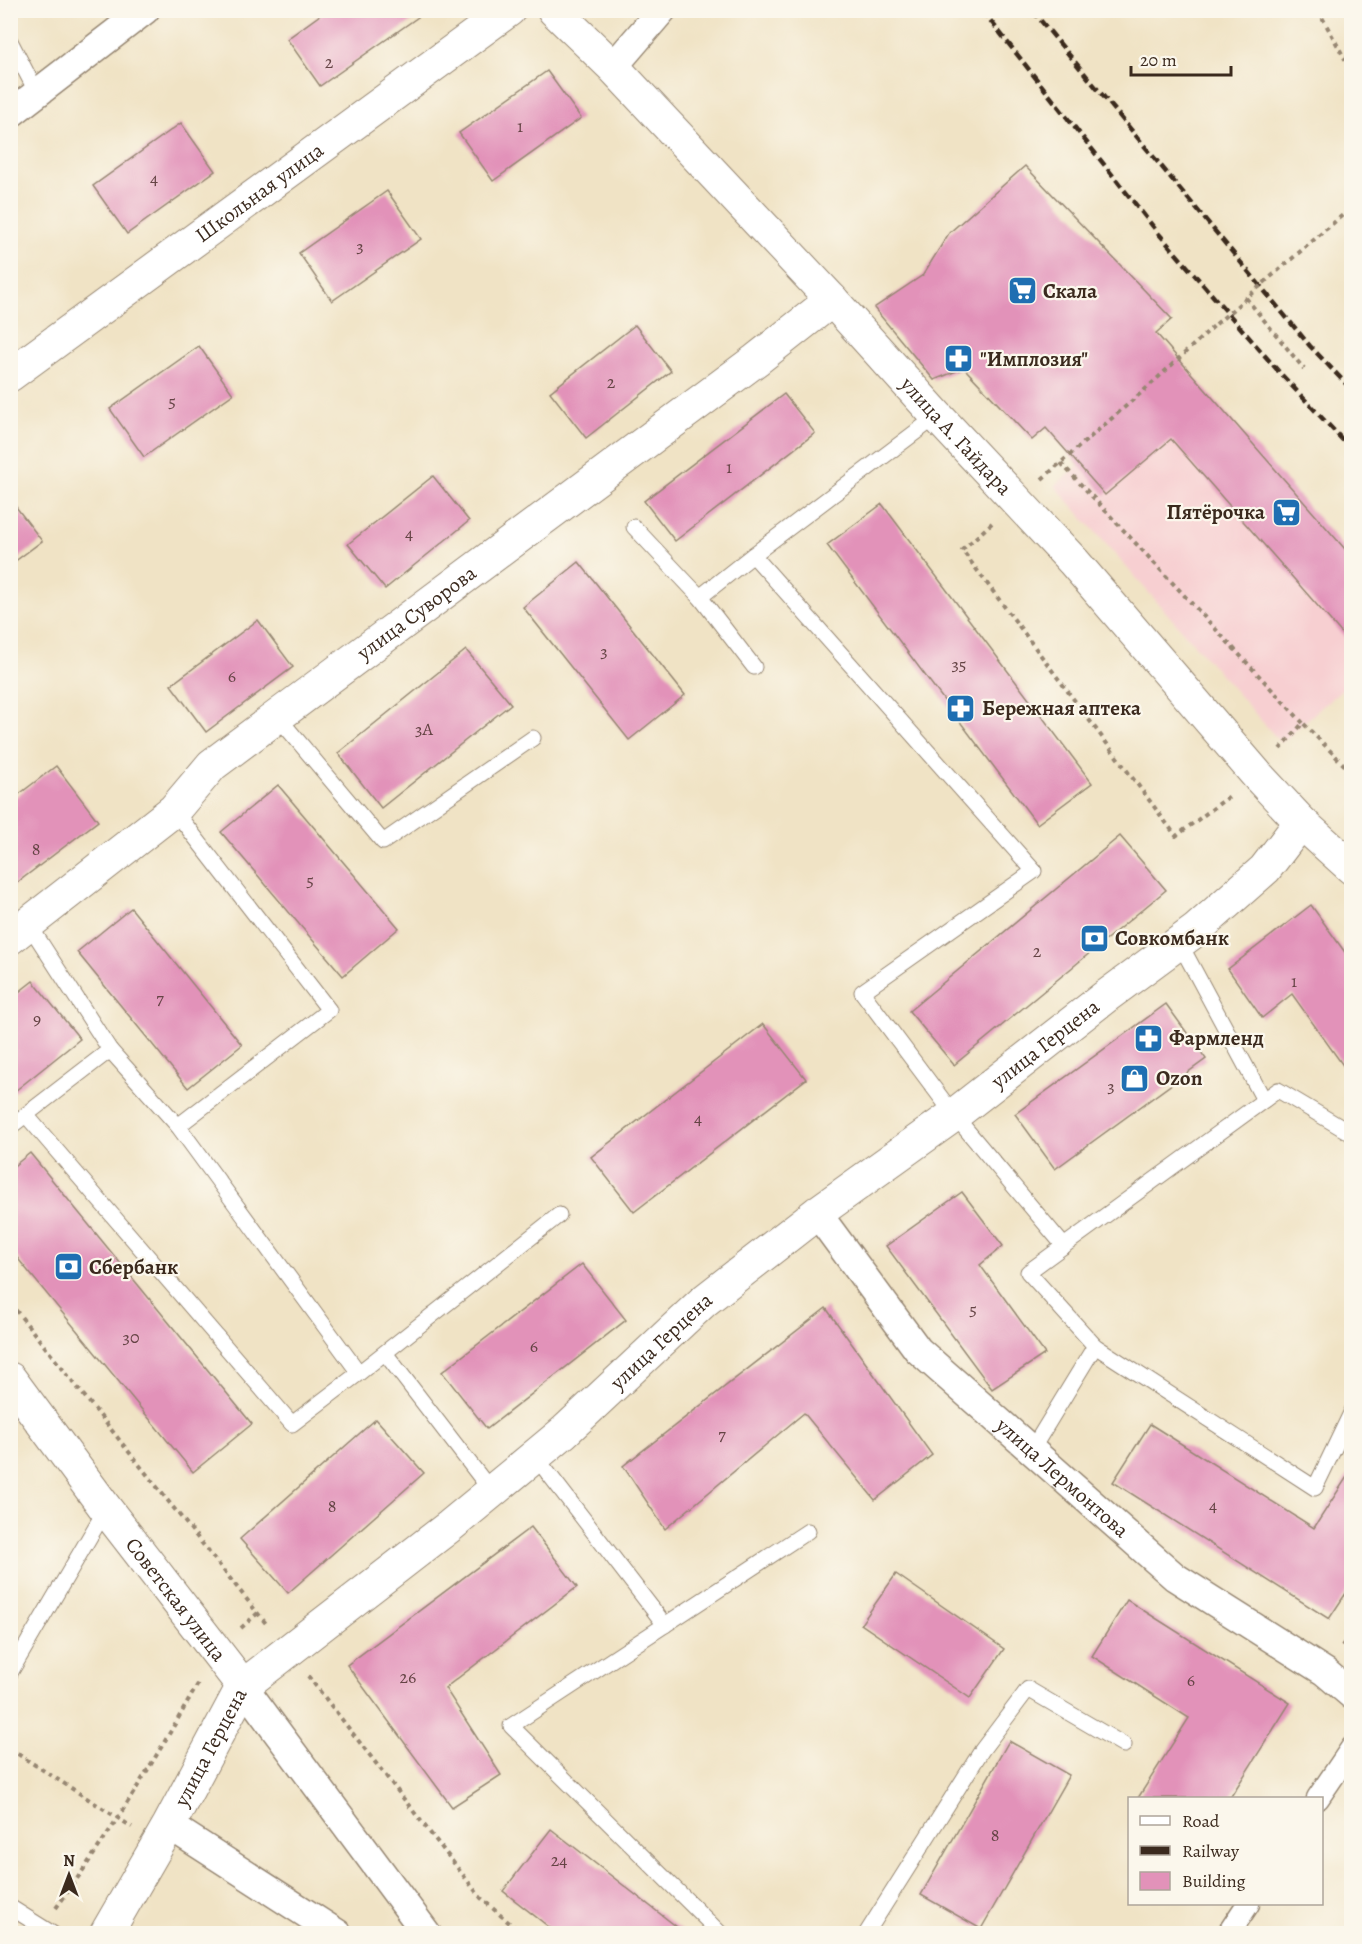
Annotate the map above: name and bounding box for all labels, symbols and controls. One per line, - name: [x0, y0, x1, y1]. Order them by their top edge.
- scale bar: [1131, 39, 1232, 77]
- text: 20 m: [1140, 48, 1177, 72]
- house number: 2: [325, 50, 334, 74]
- house number: 1: [517, 114, 523, 138]
- street label: Школьная улица: [189, 136, 330, 249]
- house number: 4: [150, 166, 158, 190]
- house number: 3: [356, 234, 364, 258]
- supermarket icon: Скала: [1006, 275, 1038, 307]
- place label: Скала: [1043, 277, 1097, 305]
- pharmacy icon: "Имплозия": [943, 343, 975, 375]
- place label: "Имплозия": [980, 345, 1088, 373]
- house number: 2: [607, 370, 616, 394]
- street label: улица А. Гайдара: [894, 370, 1018, 501]
- house number: 5: [168, 389, 176, 413]
- house number: 1: [726, 455, 732, 479]
- supermarket icon: Пятёрочка: [1270, 496, 1302, 528]
- place label: Пятёрочка: [1167, 498, 1265, 526]
- house number: 4: [405, 521, 413, 545]
- street label: улица Суворова: [350, 559, 482, 667]
- house number: 3: [600, 639, 608, 663]
- house number: 35: [951, 652, 967, 676]
- house number: 6: [228, 664, 236, 688]
- pharmacy icon: Бережная аптека: [945, 692, 977, 724]
- place label: Бережная аптека: [982, 694, 1141, 722]
- house number: 3А: [415, 717, 433, 741]
- house number: 8: [32, 837, 40, 861]
- house number: 5: [306, 868, 314, 892]
- bank icon: Совкомбанк: [1078, 922, 1110, 954]
- place label: Совкомбанк: [1115, 924, 1229, 952]
- house number: 2: [1033, 939, 1042, 963]
- house number: 1: [1291, 969, 1297, 993]
- house number: 7: [156, 986, 164, 1010]
- street label: улица Герцена: [984, 992, 1106, 1095]
- house number: 9: [33, 1007, 41, 1031]
- pharmacy icon: Фармленд: [1132, 1022, 1164, 1054]
- place label: Фармленд: [1169, 1024, 1264, 1052]
- shop icon: Ozon: [1119, 1062, 1151, 1094]
- place label: Ozon: [1156, 1064, 1203, 1092]
- house number: 3: [1107, 1074, 1115, 1098]
- house number: 4: [694, 1106, 702, 1130]
- bank icon: Сбербанк: [52, 1251, 84, 1283]
- place label: Сбербанк: [89, 1253, 178, 1281]
- street label: улица Герцена: [603, 1286, 718, 1396]
- house number: 5: [969, 1297, 977, 1321]
- house number: 30: [122, 1325, 140, 1349]
- house number: 6: [530, 1334, 538, 1358]
- street label: улица Лермонтова: [989, 1411, 1135, 1544]
- house number: 7: [718, 1422, 726, 1446]
- house number: 4: [1209, 1493, 1217, 1517]
- house number: 8: [328, 1494, 336, 1518]
- street label: Советская улица: [119, 1532, 233, 1667]
- house number: 26: [400, 1665, 416, 1689]
- house number: 6: [1187, 1668, 1195, 1692]
- street label: улица Герцена: [167, 1683, 254, 1812]
- legend: [1128, 1797, 1323, 1905]
- text: Road: [1182, 1809, 1220, 1833]
- house number: 8: [991, 1823, 999, 1847]
- text: Railway: [1182, 1839, 1240, 1863]
- north arrow: [39, 1845, 99, 1905]
- house number: 24: [551, 1848, 567, 1872]
- text: N: [63, 1850, 75, 1872]
- text: Building: [1182, 1869, 1246, 1893]

